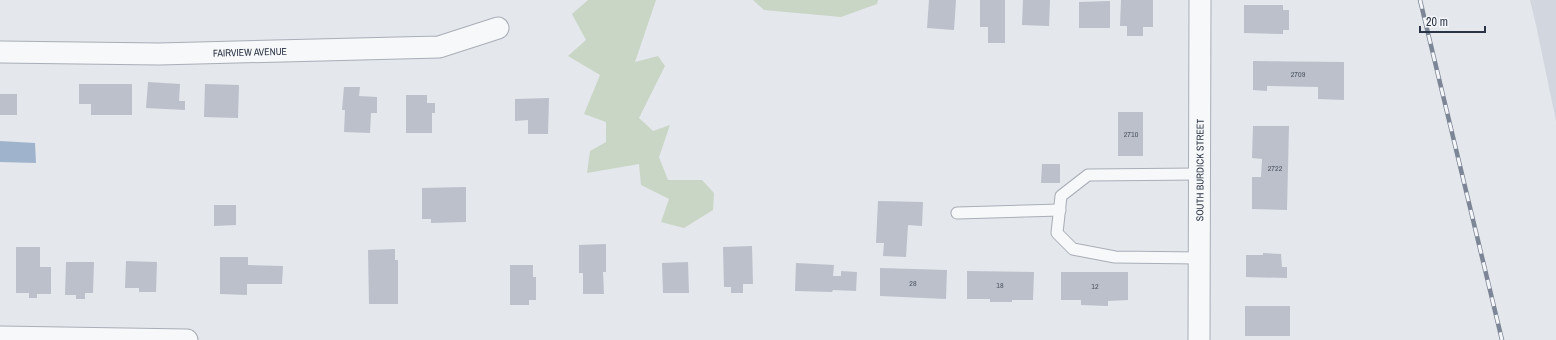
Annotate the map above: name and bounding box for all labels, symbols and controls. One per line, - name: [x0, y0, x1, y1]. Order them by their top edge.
- scale bar: [1420, 8, 1485, 34]
- text: 20 m: [1426, 14, 1448, 30]
- street label: FAIRVIEW AVENUE: [213, 44, 287, 59]
- house number: 2709: [1291, 69, 1306, 79]
- street label: SOUTH BURDICK STREET: [1193, 119, 1206, 221]
- house number: 2710: [1124, 129, 1139, 139]
- house number: 2722: [1268, 163, 1283, 173]
- house number: 28: [909, 278, 917, 288]
- house number: 18: [996, 280, 1004, 290]
- house number: 12: [1091, 281, 1099, 291]

